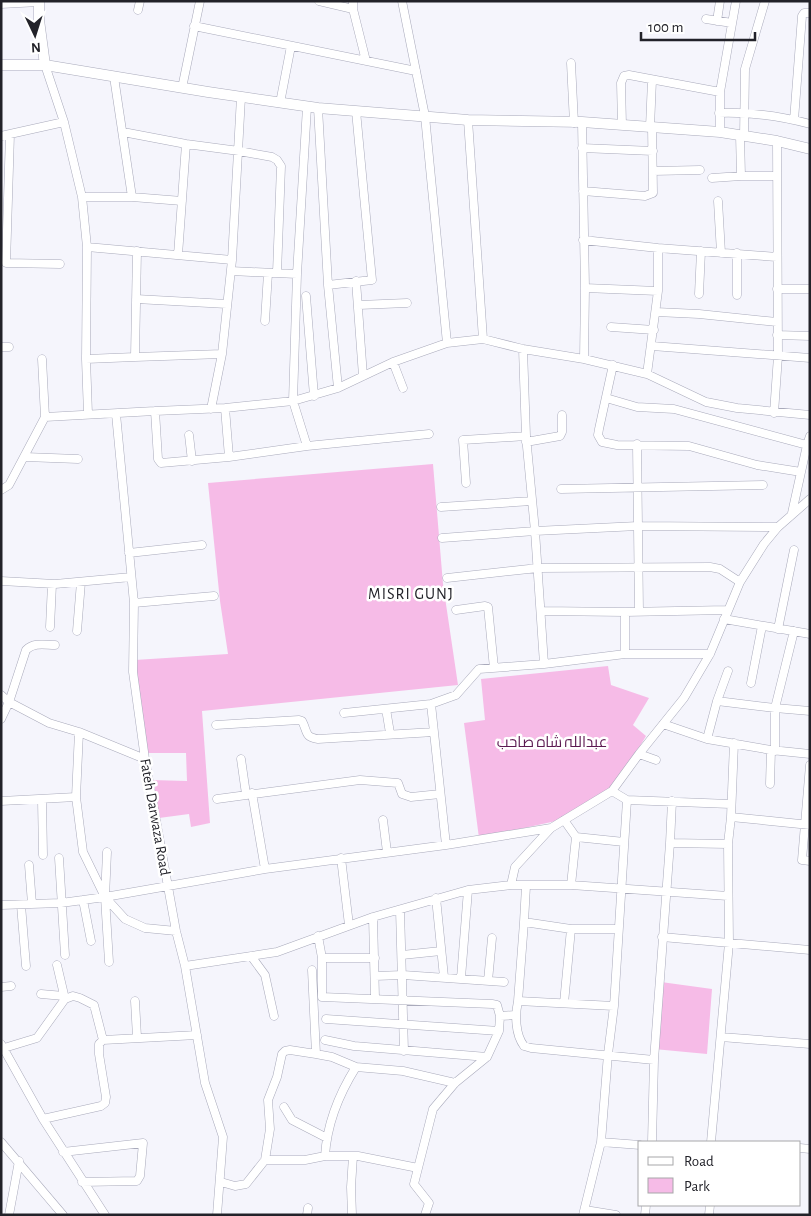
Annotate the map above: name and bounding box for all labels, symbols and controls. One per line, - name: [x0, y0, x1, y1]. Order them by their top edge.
- north arrow: [10, 10, 60, 60]
- scale bar: [641, 10, 755, 42]
- text: 100 m: [648, 20, 683, 35]
- text: N: [30, 40, 41, 54]
- district label: MISRI GUNJ: [368, 586, 454, 602]
- park label: عبداللہ شاہ صاحب: [497, 734, 607, 750]
- street label: Fateh Darwaza Road: [137, 757, 173, 877]
- legend: [638, 1141, 801, 1206]
- text: Road: [684, 1154, 714, 1169]
- text: Park: [684, 1179, 710, 1194]

